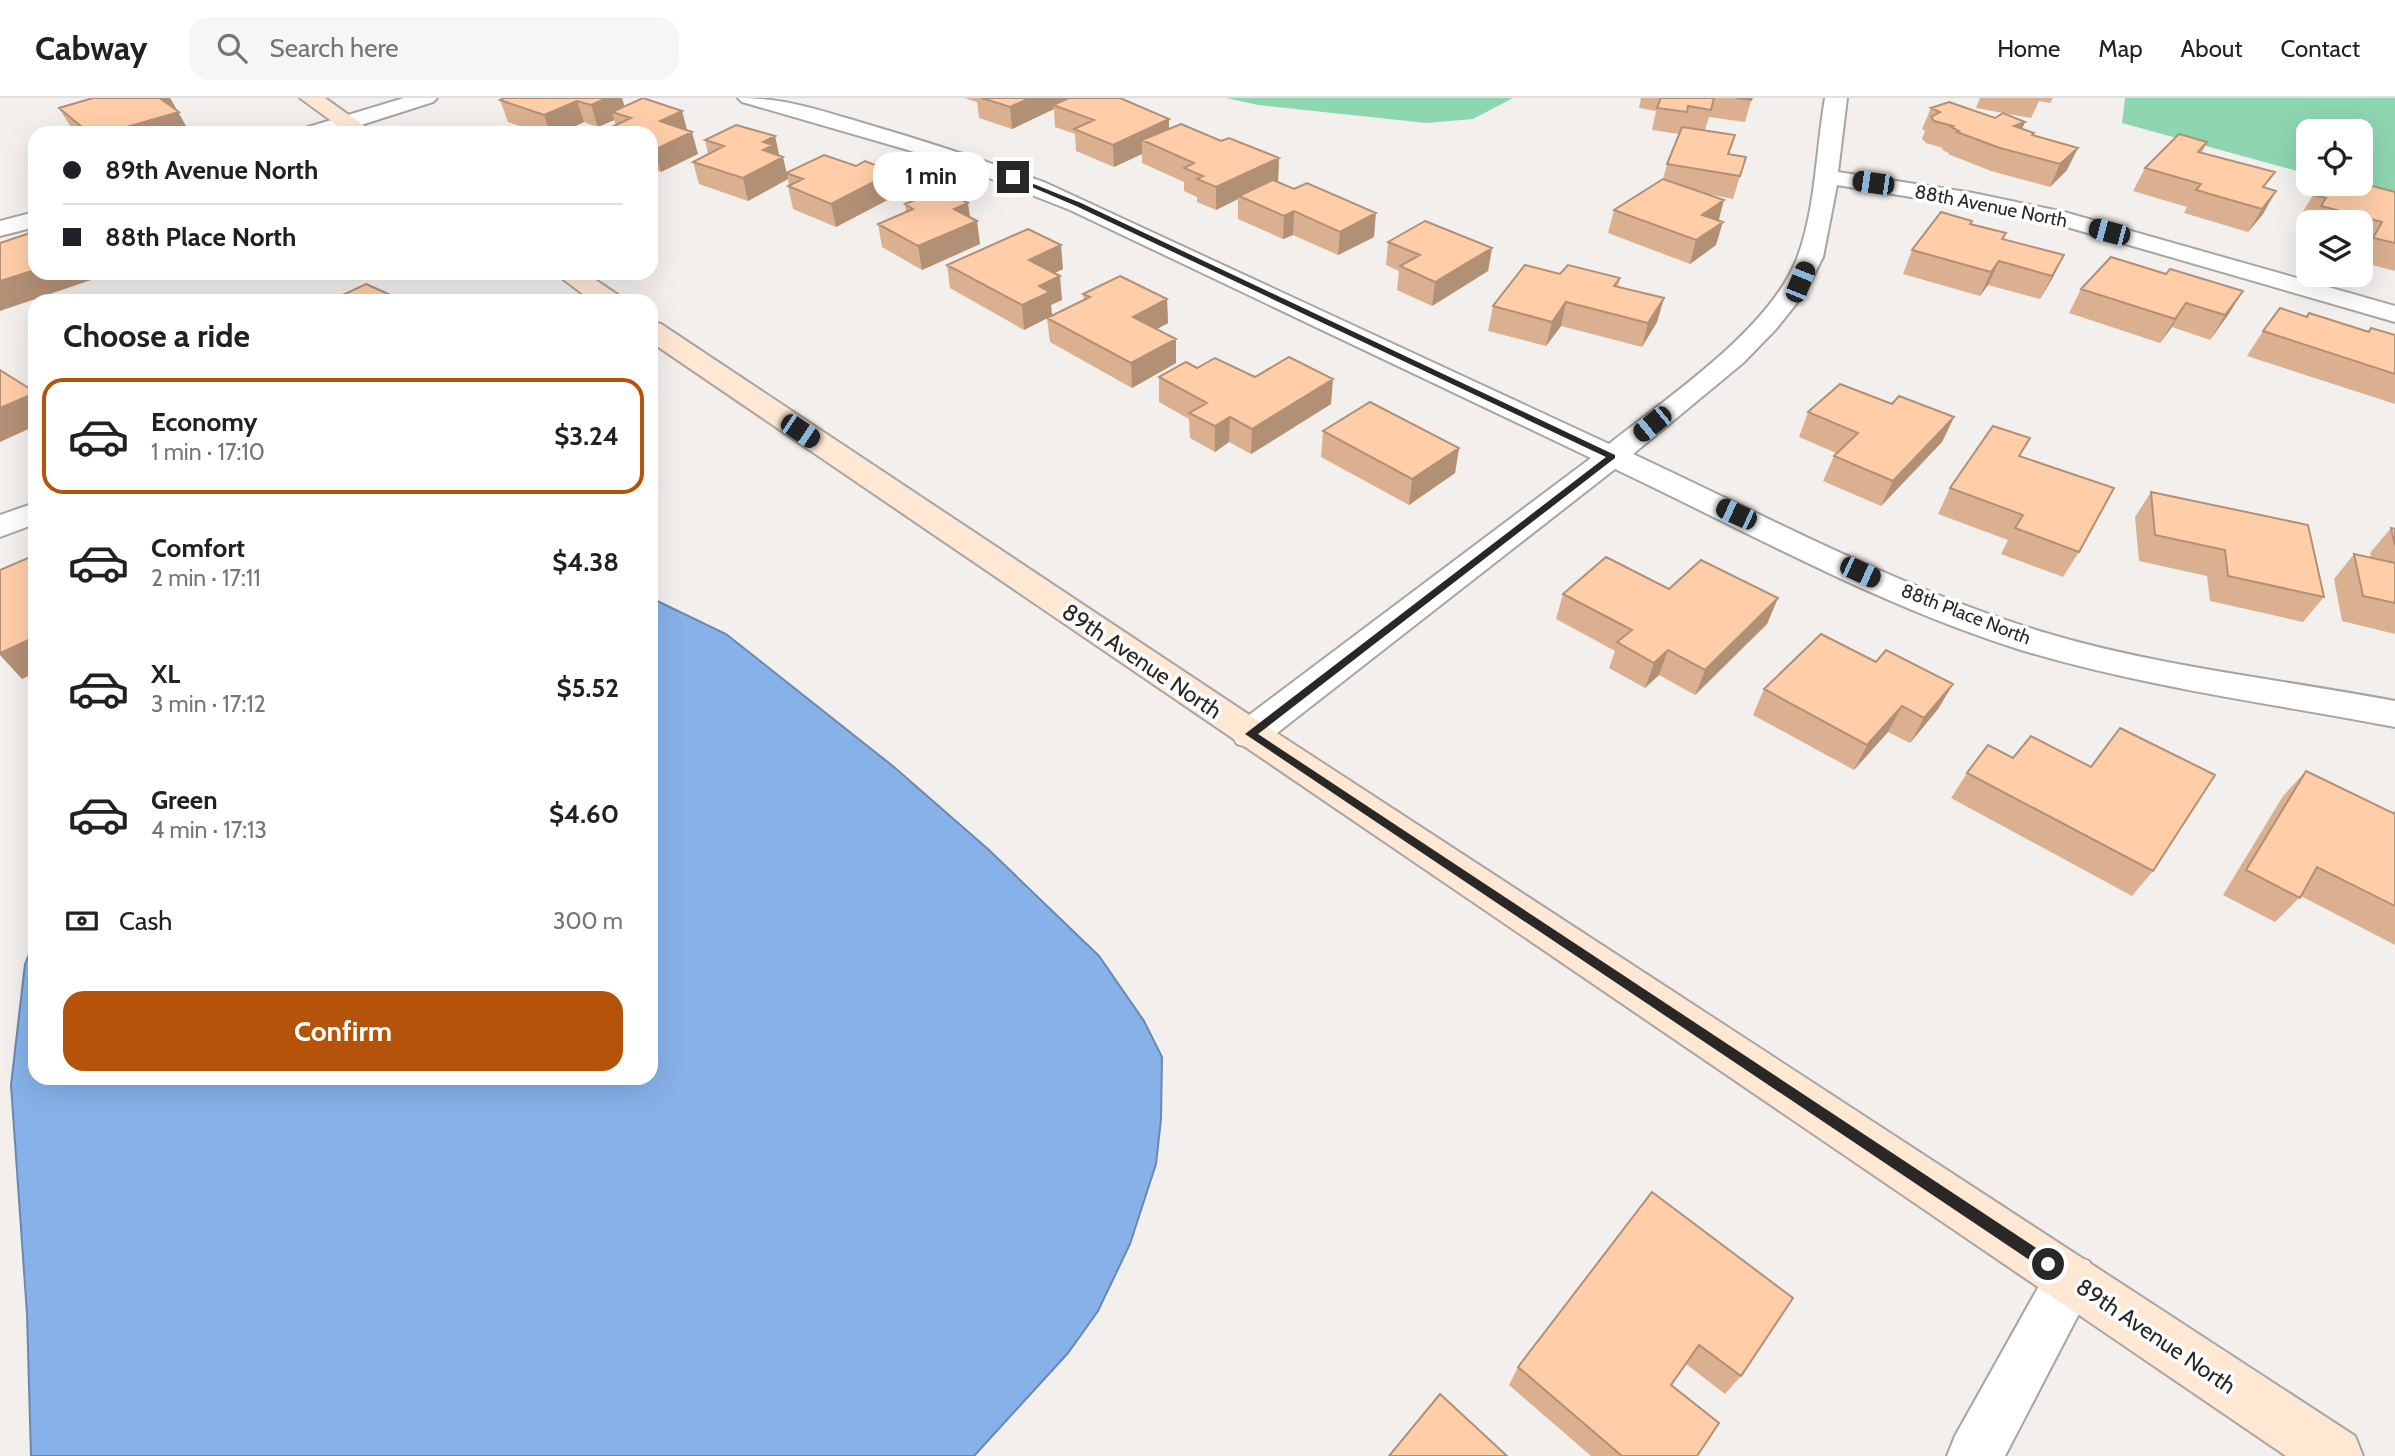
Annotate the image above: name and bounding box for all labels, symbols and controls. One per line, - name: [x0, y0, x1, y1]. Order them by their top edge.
- search box: [189, 17, 679, 80]
- text: Cabway: [35, 28, 147, 68]
- icon: search: [213, 29, 251, 67]
- text: Search here: [269, 32, 399, 64]
- text: Home: [1997, 34, 2060, 63]
- text: Map: [2098, 34, 2143, 63]
- text: About: [2181, 34, 2243, 63]
- text: Contact: [2281, 34, 2360, 63]
- map controls: [2296, 119, 2373, 287]
- button: locate: [2296, 119, 2373, 196]
- callout: 1 min: [873, 153, 988, 202]
- text: 89th Avenue North: [105, 154, 318, 186]
- route end: [997, 161, 1029, 193]
- text: 1 min: [905, 162, 957, 190]
- car: [1851, 170, 1896, 196]
- street label: 88th Avenue North: [1913, 180, 2069, 232]
- button: layers: [2296, 210, 2373, 287]
- car: [2086, 216, 2133, 248]
- text: 88th Place North: [105, 221, 296, 253]
- car: [1783, 259, 1818, 305]
- text: Choose a ride: [63, 316, 250, 355]
- car: [1630, 403, 1675, 445]
- icon: car: [67, 405, 130, 468]
- text: Economy: [151, 406, 257, 438]
- car: [777, 411, 824, 451]
- text: $3.24: [554, 420, 619, 452]
- text: 1 min · 17:10: [151, 438, 265, 466]
- car: [1713, 496, 1760, 532]
- icon: car: [67, 531, 130, 594]
- text: Comfort: [151, 532, 245, 564]
- text: $4.38: [552, 546, 619, 578]
- car: [1837, 554, 1884, 590]
- text: 2 min · 17:11: [151, 564, 261, 592]
- street label: 88th Place North: [1898, 579, 2034, 649]
- street label: 89th Avenue North: [1057, 597, 1227, 725]
- icon: car: [67, 657, 130, 720]
- text: XL: [151, 658, 180, 690]
- text: $5.52: [556, 672, 619, 704]
- text: 3 min · 17:12: [151, 690, 266, 718]
- icon: car: [67, 783, 130, 846]
- text: Green: [151, 784, 218, 816]
- text: $4.60: [549, 798, 619, 830]
- text: 4 min · 17:13: [151, 816, 267, 844]
- icon: cash: [63, 902, 101, 940]
- text: Cash: [119, 905, 172, 937]
- text: 300 m: [553, 907, 623, 935]
- button: Confirm: [63, 991, 623, 1071]
- route start: [2032, 1248, 2064, 1280]
- street label: 89th Avenue North: [2071, 1272, 2241, 1400]

